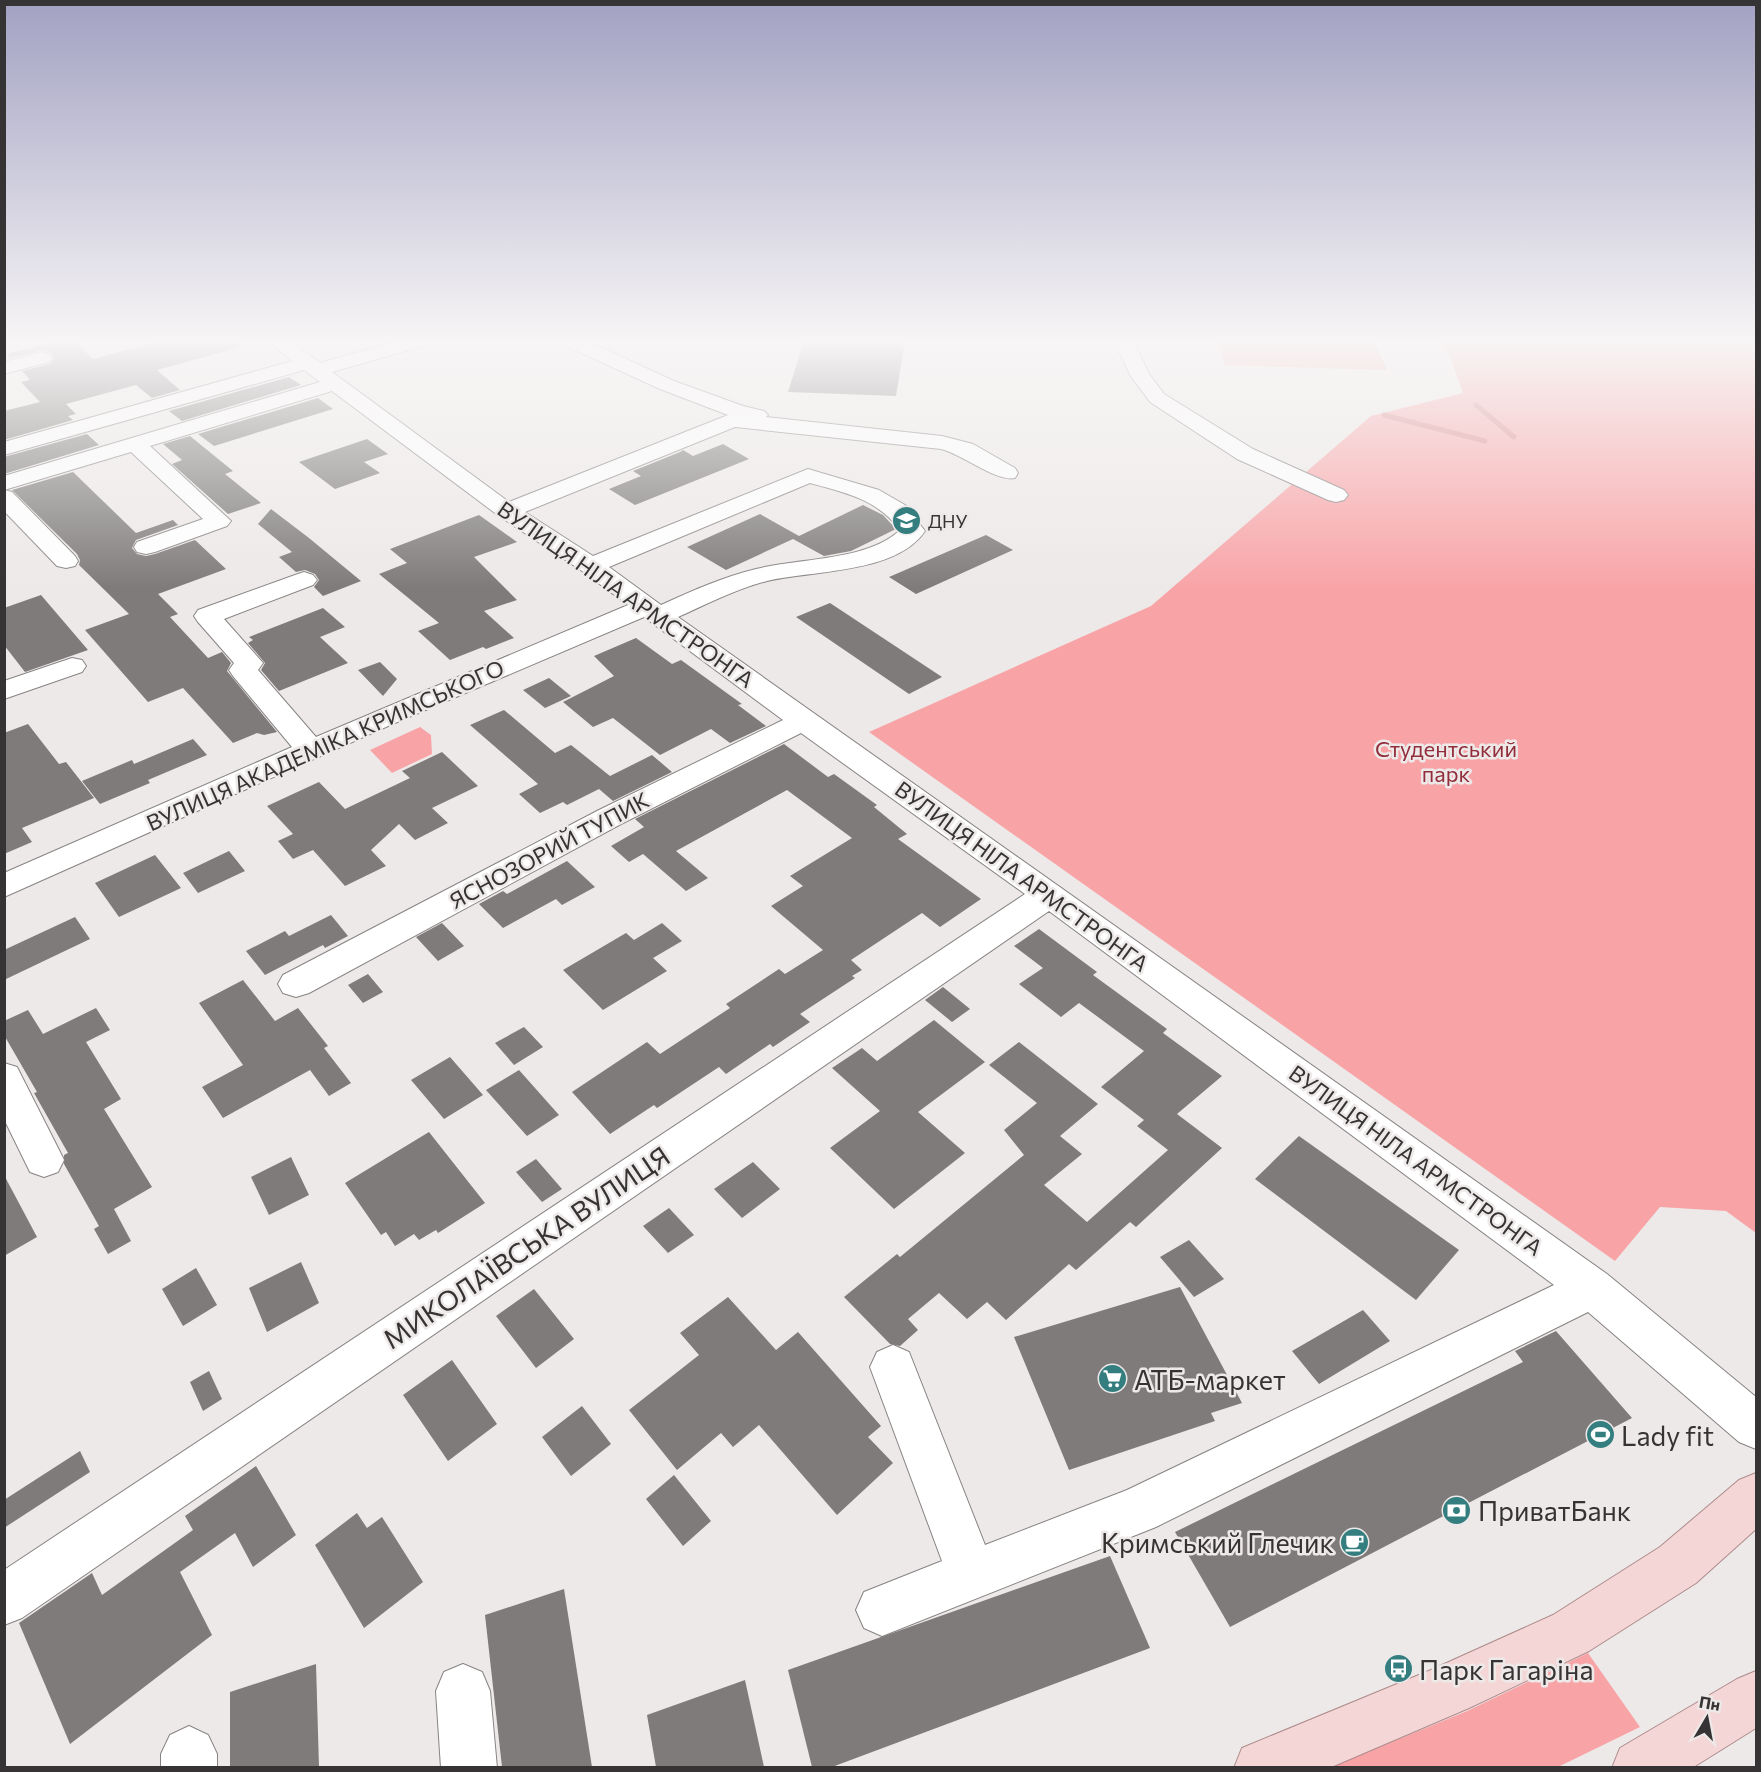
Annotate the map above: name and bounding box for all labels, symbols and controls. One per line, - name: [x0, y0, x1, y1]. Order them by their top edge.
- street label: ВУЛИЦЯ НІЛА АРМСТРОНГА: [493, 495, 759, 693]
- school or university icon: ДНУ: [891, 505, 923, 537]
- place label: ДНУ: [928, 510, 968, 532]
- street label: ВУЛИЦЯ АКАДЕМІКА КРИМСЬКОГО: [142, 654, 508, 836]
- park label: Студентський парк: [1375, 735, 1517, 787]
- street label: ВУЛИЦЯ НІЛА АРМСТРОНГА: [890, 775, 1154, 977]
- street label: ЯСНОЗОРИЙ ТУПИК: [444, 786, 654, 914]
- street label: ВУЛИЦЯ НІЛА АРМСТРОНГА: [1284, 1059, 1548, 1261]
- street label: МИКОЛАЇВСЬКА ВУЛИЦЯ: [376, 1139, 676, 1355]
- supermarket icon: АТБ-маркет: [1097, 1363, 1129, 1395]
- place label: АТБ-маркет: [1134, 1363, 1286, 1396]
- sports icon: Lady fit: [1584, 1419, 1616, 1451]
- place label: Lady fit: [1621, 1419, 1714, 1452]
- bank icon: ПриватБанк: [1441, 1494, 1473, 1526]
- place label: ПриватБанк: [1478, 1494, 1631, 1527]
- place label: Кримський Глечик: [1101, 1526, 1334, 1559]
- cafe icon: Кримський Глечик: [1339, 1526, 1371, 1558]
- bus stop icon: Парк Гагаріна: [1382, 1653, 1414, 1685]
- place label: Парк Гагаріна: [1419, 1653, 1593, 1686]
- north arrow: [1677, 1688, 1737, 1748]
- text: Пн: [1698, 1692, 1722, 1714]

